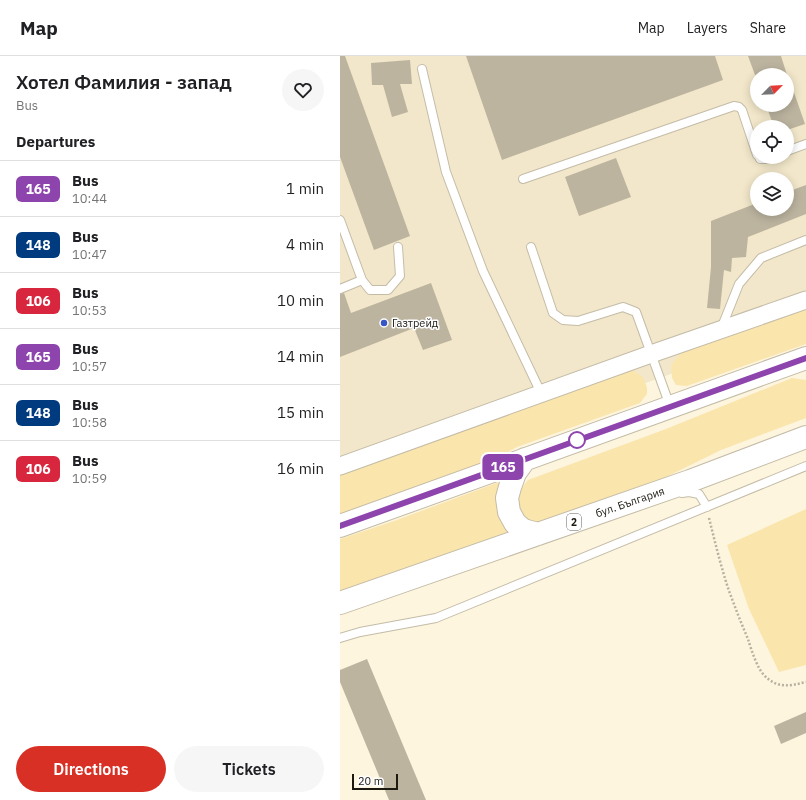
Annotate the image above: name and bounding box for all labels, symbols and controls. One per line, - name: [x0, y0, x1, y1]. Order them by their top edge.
- text: Map: [20, 16, 58, 40]
- text: Map: [638, 19, 665, 37]
- text: Layers: [687, 19, 728, 37]
- text: Share: [750, 19, 786, 37]
- north arrow: [750, 68, 794, 112]
- map controls: [750, 68, 794, 216]
- button: heart: [282, 69, 324, 111]
- text: Хотел Фамилия - запад: [16, 70, 232, 94]
- text: Bus: [16, 97, 38, 114]
- button: locate: [750, 120, 794, 164]
- text: Departures: [16, 132, 95, 151]
- text: Bus: [72, 171, 99, 190]
- button: layers: [750, 172, 794, 216]
- text: 1 min: [286, 179, 324, 198]
- text: 165: [25, 180, 51, 198]
- text: 10:44: [72, 190, 107, 207]
- text: Bus: [72, 227, 99, 246]
- text: 4 min: [286, 235, 324, 254]
- text: 148: [25, 236, 51, 254]
- text: 10:47: [72, 246, 107, 263]
- text: Bus: [72, 283, 99, 302]
- text: 10 min: [277, 291, 324, 310]
- text: 106: [25, 292, 51, 310]
- text: 10:53: [72, 302, 107, 319]
- place label: Газтрейд: [392, 316, 439, 330]
- marker: Газтрейд: [379, 318, 389, 328]
- text: Bus: [72, 339, 99, 358]
- text: 14 min: [277, 347, 324, 366]
- text: 165: [25, 348, 51, 366]
- text: 10:57: [72, 358, 107, 375]
- text: Bus: [72, 395, 99, 414]
- text: 15 min: [277, 403, 324, 422]
- text: 148: [25, 404, 51, 422]
- text: 10:58: [72, 414, 107, 431]
- unlabelled marker: [568, 431, 586, 449]
- text: Bus: [72, 451, 99, 470]
- line badge: 165: [480, 454, 526, 480]
- text: 165: [490, 458, 516, 476]
- text: 16 min: [277, 459, 324, 478]
- text: 106: [25, 460, 51, 478]
- text: 10:59: [72, 470, 107, 487]
- street label: бул. България: [594, 484, 666, 520]
- road number: 2: [567, 514, 581, 530]
- button: Directions: [16, 746, 166, 792]
- button: Tickets: [174, 746, 324, 792]
- scale bar: [352, 772, 398, 791]
- text: 20 m: [358, 774, 383, 788]

